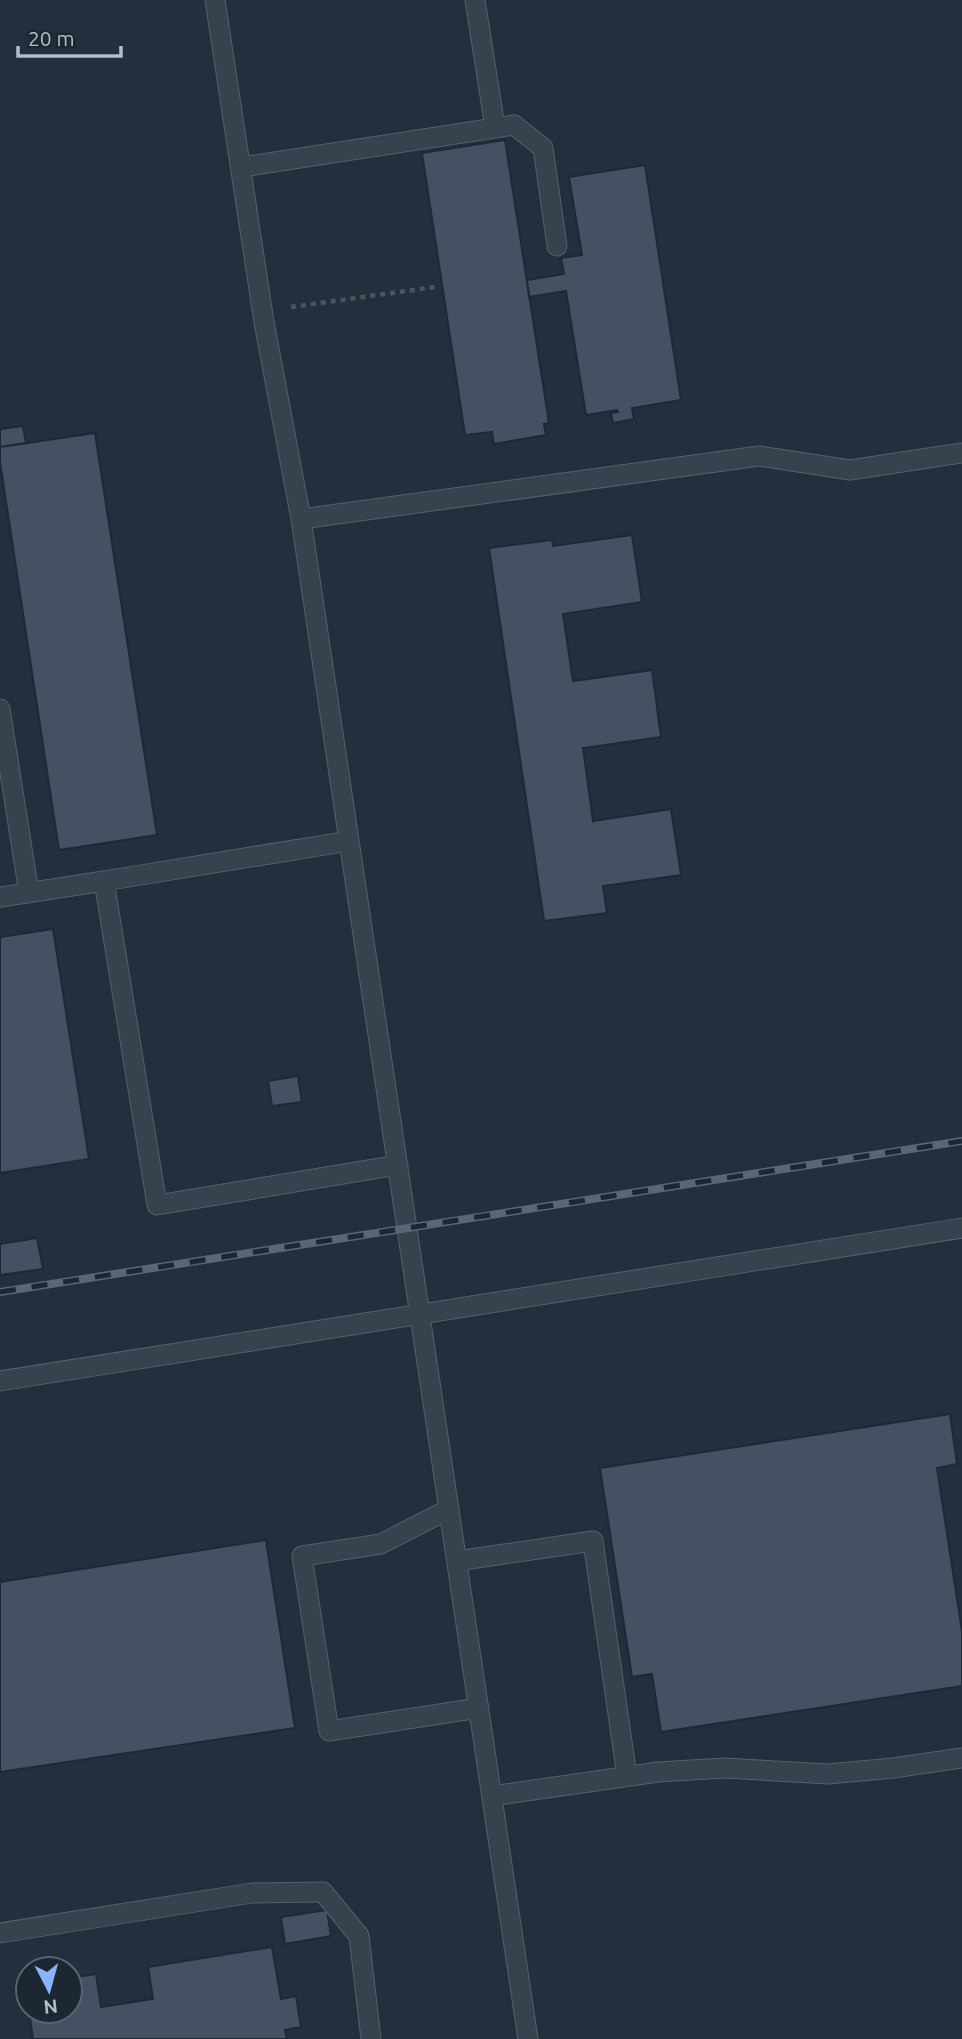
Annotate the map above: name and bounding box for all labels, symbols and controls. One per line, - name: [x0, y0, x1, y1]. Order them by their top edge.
- scale bar: [18, 14, 121, 58]
- text: 20 m: [28, 26, 75, 50]
- north arrow: [14, 1955, 84, 2025]
- text: N: [43, 1995, 59, 2019]

